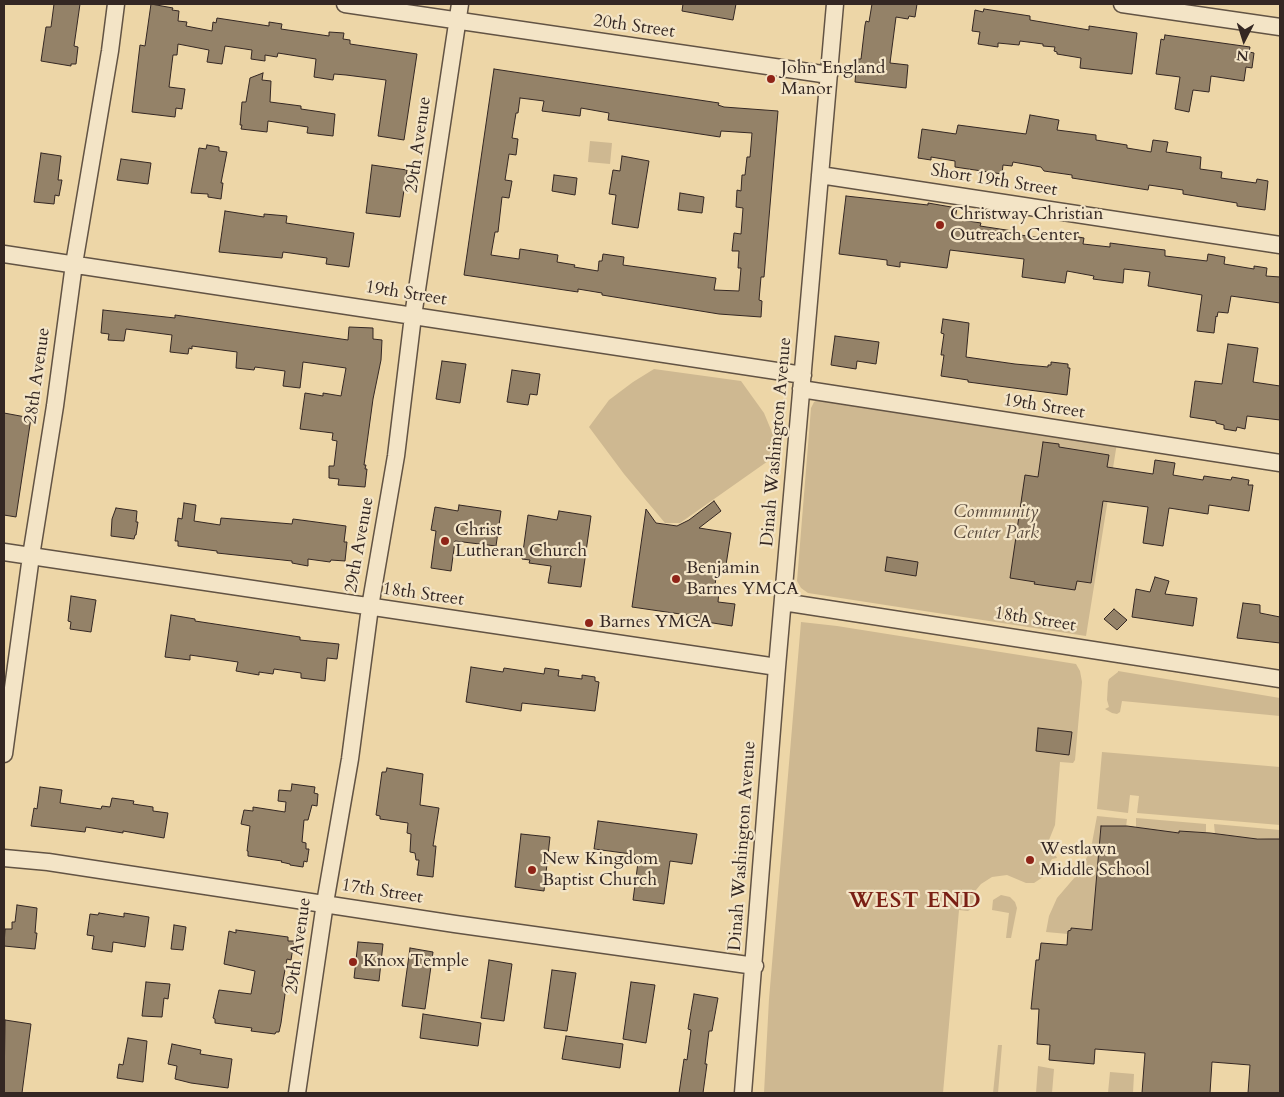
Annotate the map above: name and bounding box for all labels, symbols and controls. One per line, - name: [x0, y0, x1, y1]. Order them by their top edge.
- street label: 20th Street: [592, 11, 676, 43]
- north arrow: [1219, 15, 1269, 65]
- text: N: [1236, 45, 1250, 65]
- place label: John England Manor: [781, 58, 885, 100]
- marker: John England Manor: [765, 73, 777, 85]
- street label: 29th Avenue: [402, 95, 436, 195]
- street label: Short 19th Street: [929, 160, 1059, 202]
- place label: Christway Christian Outreach Center: [950, 204, 1104, 246]
- marker: Christway Christian Outreach Center: [934, 219, 946, 231]
- street label: 19th Street: [364, 277, 448, 311]
- street label: 28th Avenue: [21, 326, 55, 426]
- street label: Dinah Washington Avenue: [757, 336, 797, 548]
- street label: 19th Street: [1002, 390, 1086, 424]
- street label: 29th Avenue: [341, 495, 379, 595]
- park label: Community Center Park: [953, 502, 1039, 544]
- place label: Christ Lutheran Church: [455, 520, 587, 562]
- marker: Christ Lutheran Church: [439, 535, 451, 547]
- place label: Benjamin Barnes YMCA: [686, 558, 799, 600]
- marker: Benjamin Barnes YMCA: [670, 573, 682, 585]
- street label: 18th Street: [381, 579, 465, 611]
- street label: 18th Street: [993, 603, 1077, 637]
- place label: Barnes YMCA: [599, 612, 712, 634]
- marker: Barnes YMCA: [583, 617, 595, 629]
- street label: Dinah Washington Avenue: [725, 740, 761, 952]
- place label: Westlawn Middle School: [1040, 839, 1150, 882]
- place label: New Kingdom Baptist Church: [542, 849, 658, 892]
- marker: Westlawn Middle School: [1024, 854, 1036, 866]
- marker: New Kingdom Baptist Church: [526, 864, 538, 876]
- street label: 17th Street: [340, 875, 424, 909]
- district label: WEST END: [847, 889, 983, 915]
- street label: 29th Avenue: [282, 896, 316, 996]
- place label: Knox Temple: [363, 951, 469, 973]
- marker: Knox Temple: [347, 956, 359, 968]

